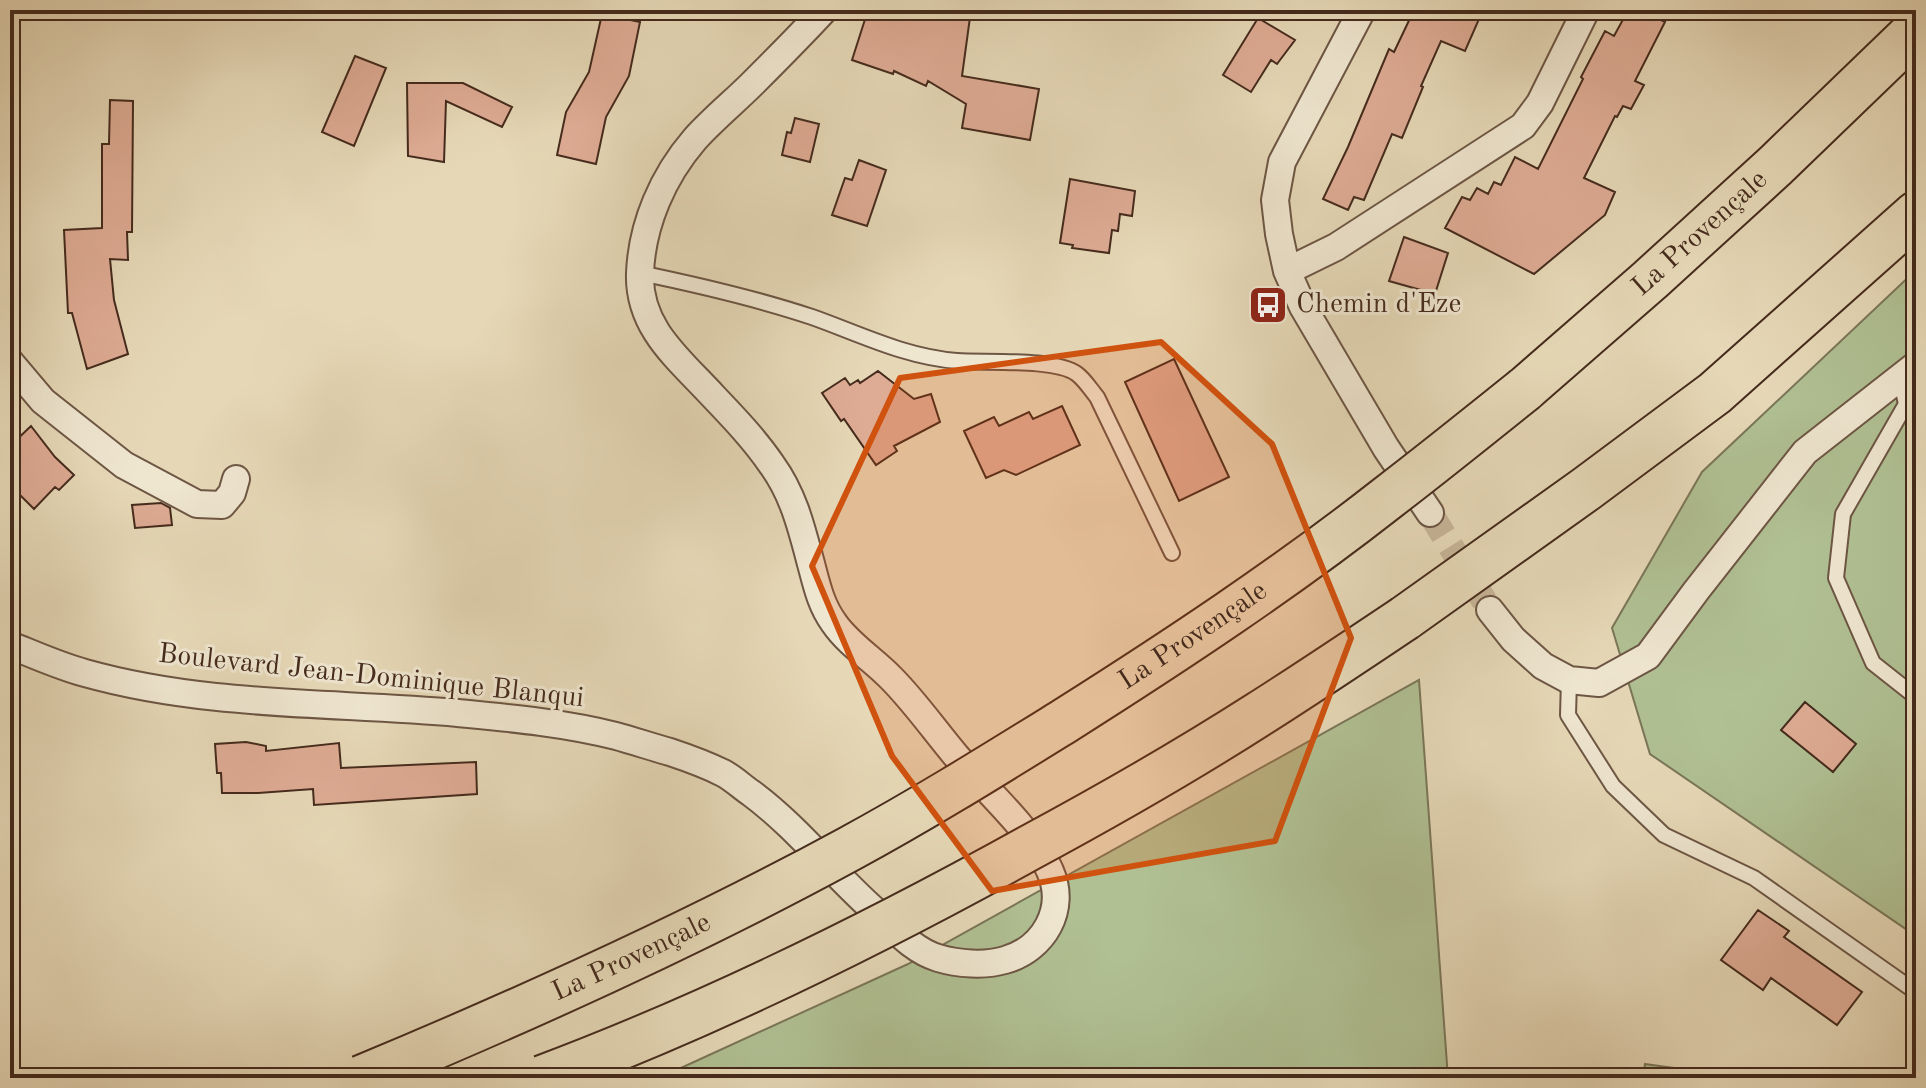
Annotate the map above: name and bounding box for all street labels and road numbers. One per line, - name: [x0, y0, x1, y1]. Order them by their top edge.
- street label: La Provençale: [1627, 166, 1773, 302]
- street label: La Provençale: [1114, 577, 1273, 696]
- street label: Boulevard Jean-Dominique Blanqui: [157, 641, 585, 713]
- street label: La Provençale: [548, 909, 715, 1007]

